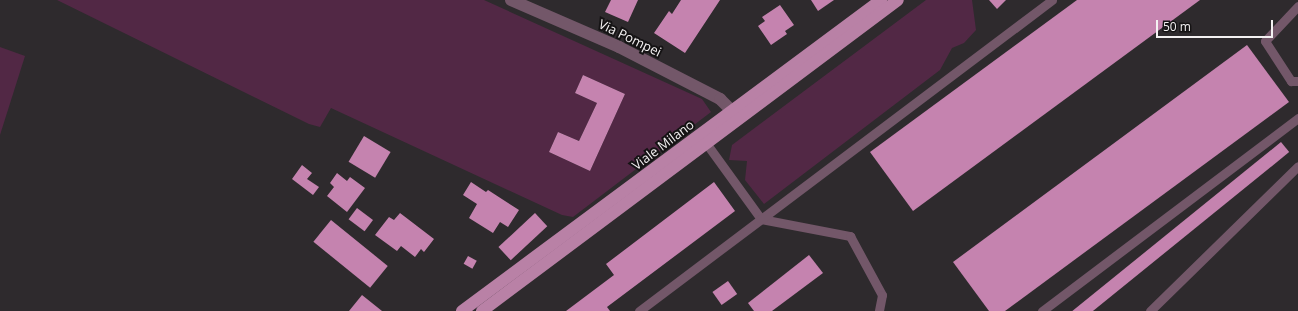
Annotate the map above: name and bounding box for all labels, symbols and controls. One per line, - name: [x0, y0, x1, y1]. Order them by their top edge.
- scale bar: [1158, 12, 1275, 38]
- street label: Via Pompei: [596, 16, 664, 60]
- text: 50 m: [1163, 18, 1191, 35]
- street label: Viale Milano: [629, 117, 697, 173]

